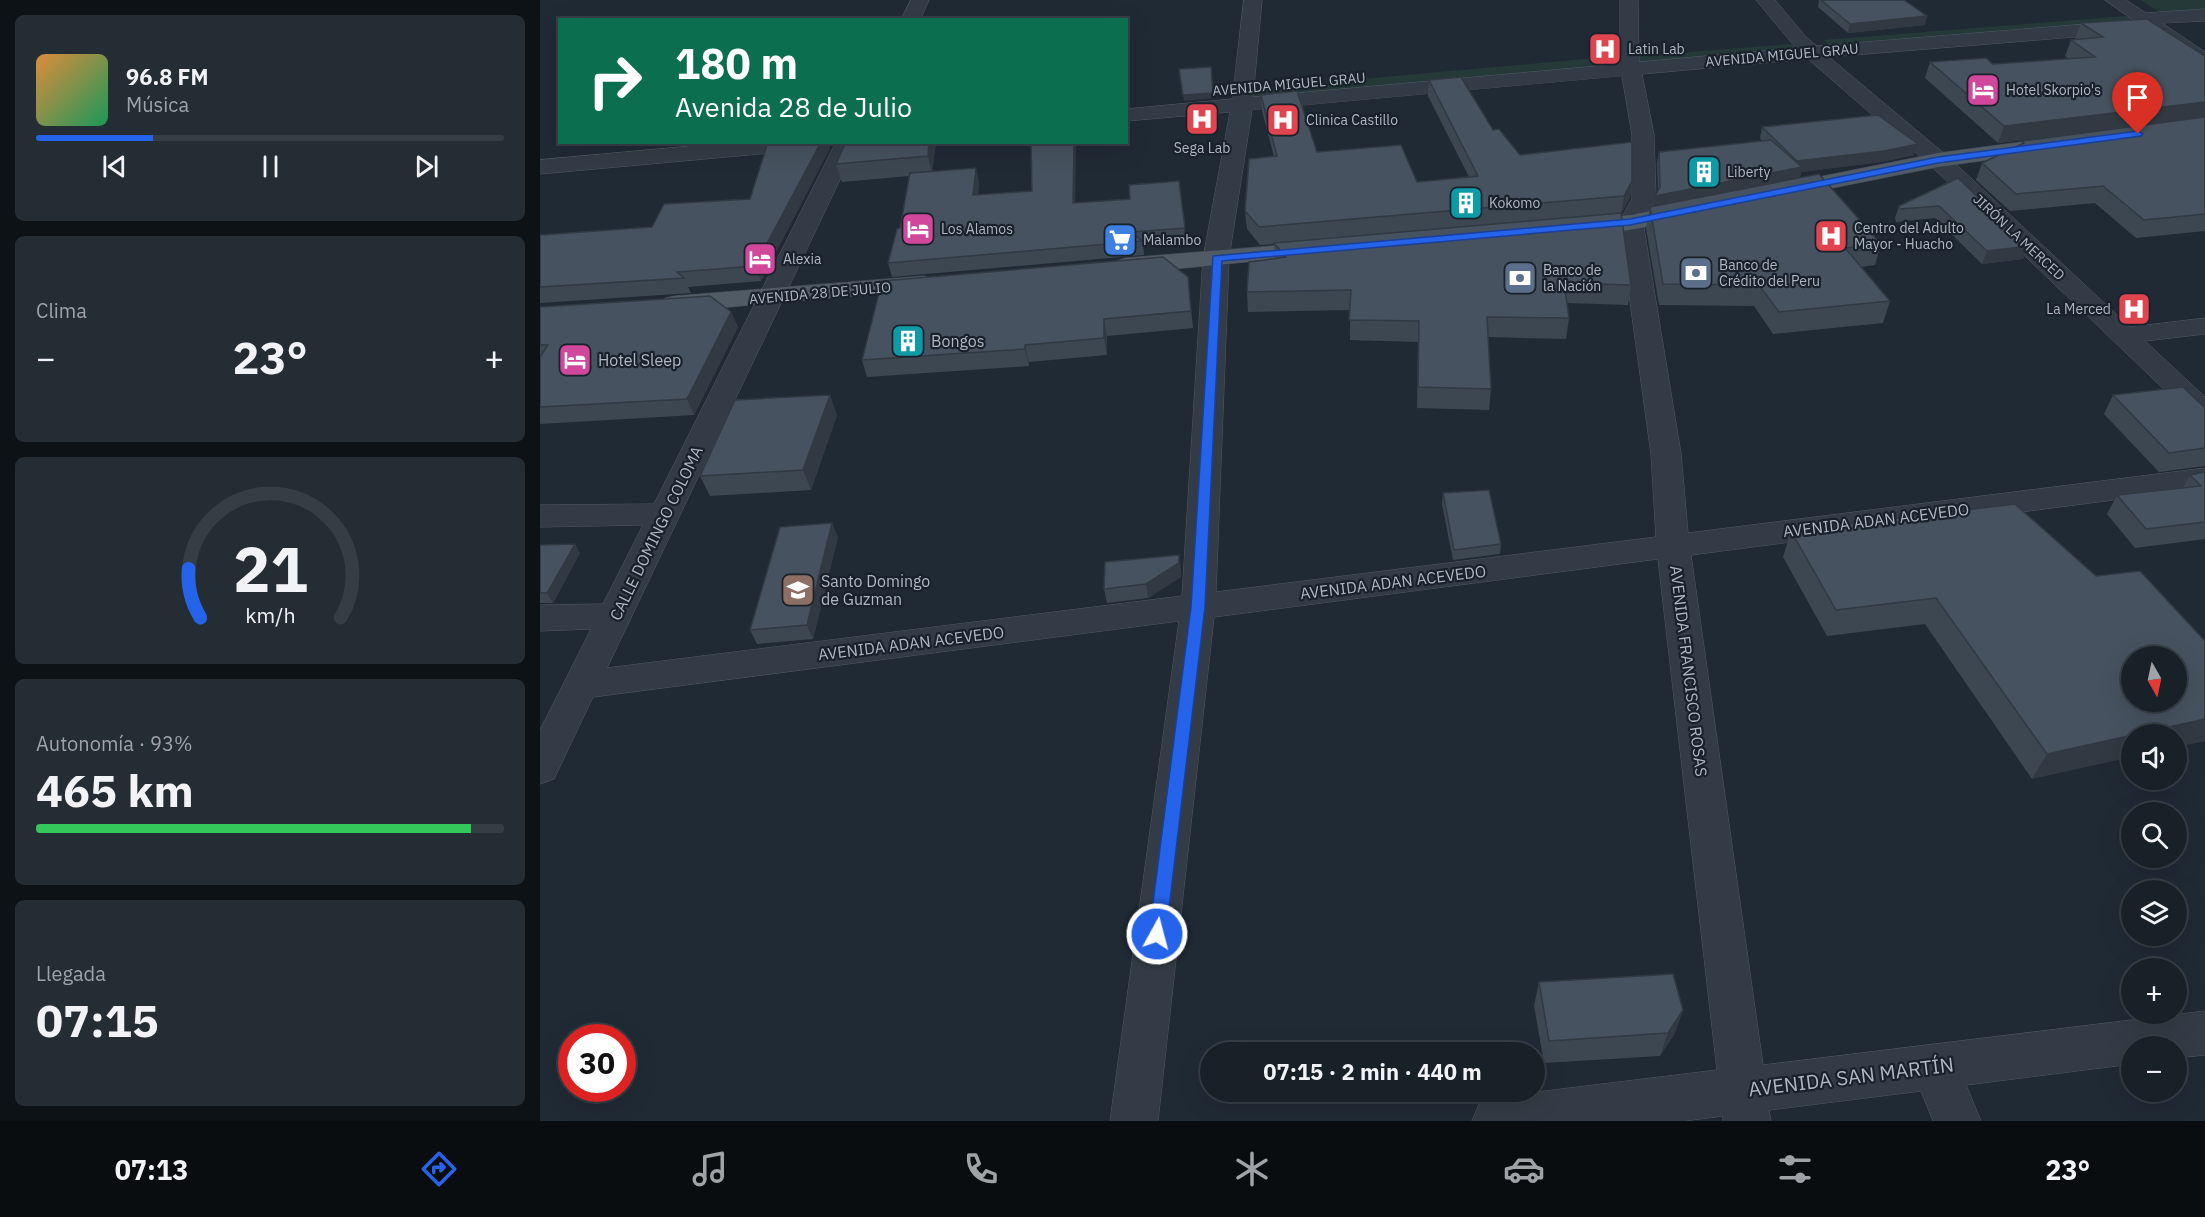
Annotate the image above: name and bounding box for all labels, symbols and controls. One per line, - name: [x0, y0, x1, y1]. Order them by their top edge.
- hospital icon: Latin Lab: [1587, 31, 1623, 67]
- text: 180 m: [675, 36, 798, 91]
- street label: AVENIDA MIGUEL GRAU: [1705, 39, 1859, 71]
- place label: Latin Lab: [1628, 40, 1685, 58]
- icon: right: [576, 42, 654, 120]
- text: 96.8 FM: [126, 62, 209, 91]
- street label: AVENIDA MIGUEL GRAU: [1212, 68, 1366, 100]
- hotel icon: Hotel Skorpio's: [1965, 72, 2001, 108]
- pin: [2112, 72, 2163, 134]
- place label: Hotel Skorpio's: [2006, 81, 2101, 99]
- icon: arrive: [2121, 81, 2154, 114]
- text: Avenida 28 de Julio: [675, 89, 912, 124]
- text: Música: [126, 91, 189, 118]
- hospital icon: Sega Lab: [1184, 101, 1220, 137]
- hospital icon: Clinica Castillo: [1265, 102, 1301, 138]
- place label: Clinica Castillo: [1306, 111, 1398, 129]
- place label: Sega Lab: [1174, 139, 1230, 157]
- icon: previous: [98, 150, 131, 183]
- icon: pause: [254, 150, 287, 183]
- icon: next: [410, 150, 443, 183]
- building icon: Liberty: [1686, 154, 1722, 190]
- place label: Liberty: [1727, 163, 1770, 181]
- building icon: Kokomo: [1448, 185, 1484, 221]
- street label: JIRÓN LA MERCED: [1969, 189, 2069, 284]
- place label: Kokomo: [1489, 194, 1541, 212]
- hotel icon: Los Alamos: [900, 211, 936, 247]
- hospital icon: Centro del Adulto Mayor - Huacho: [1813, 218, 1849, 254]
- place label: Centro del Adulto Mayor - Huacho: [1854, 219, 1964, 253]
- place label: Los Alamos: [941, 220, 1013, 238]
- supermarket icon: Malambo: [1102, 222, 1138, 258]
- place label: Malambo: [1143, 231, 1201, 249]
- hotel icon: Alexia: [742, 241, 778, 277]
- place label: Alexia: [783, 250, 822, 268]
- bank icon: Banco de Crédito del Peru: [1678, 255, 1714, 291]
- place label: Banco de Crédito del Peru: [1719, 256, 1820, 290]
- bank icon: Banco de la Nación: [1502, 260, 1538, 296]
- place label: Banco de la Nación: [1543, 261, 1602, 295]
- street label: AVENIDA 28 DE JULIO: [748, 278, 892, 308]
- hospital icon: La Merced: [2116, 291, 2152, 327]
- text: Clima: [36, 297, 87, 324]
- place label: La Merced: [2046, 300, 2111, 318]
- building icon: Bongos: [890, 323, 926, 359]
- text: 23°: [232, 328, 308, 386]
- place label: Bongos: [931, 331, 985, 351]
- text: −: [36, 336, 56, 379]
- text: +: [484, 336, 504, 379]
- hotel icon: Hotel Sleep: [557, 342, 593, 378]
- place label: Hotel Sleep: [598, 350, 681, 370]
- street label: CALLE DOMINGO COLOMA: [605, 443, 707, 623]
- street label: AVENIDA ADAN ACEVEDO: [1782, 499, 1970, 541]
- text: 21: [233, 528, 307, 609]
- street label: AVENIDA ADAN ACEVEDO: [1299, 561, 1487, 603]
- street label: AVENIDA FRANCISCO ROSAS: [1666, 564, 1712, 778]
- place label: Santo Domingo de Guzman: [821, 571, 930, 609]
- school or university icon: Santo Domingo de Guzman: [780, 572, 816, 608]
- text: km/h: [245, 601, 295, 629]
- street label: AVENIDA ADAN ACEVEDO: [817, 622, 1005, 664]
- north arrow: [2121, 646, 2187, 712]
- map controls: [2121, 646, 2187, 1102]
- button: sound: [2121, 724, 2187, 790]
- text: Autonomía · 93%: [36, 730, 193, 757]
- text: 465 km: [36, 761, 194, 819]
- button: search: [2121, 802, 2187, 868]
- button: layers: [2121, 880, 2187, 946]
- position arrow: [1125, 902, 1189, 966]
- button: +: [2121, 958, 2187, 1024]
- text: Llegada: [36, 960, 106, 987]
- text: 07:15: [36, 991, 159, 1049]
- speed limit sign: 30: [558, 1024, 636, 1102]
- button: −: [2121, 1036, 2187, 1102]
- street label: AVENIDA SAN MARTÍN: [1747, 1051, 1955, 1103]
- text: 07:15 · 2 min · 440 m: [1263, 1057, 1482, 1086]
- icon: directions: [418, 1148, 460, 1190]
- icon: music: [689, 1148, 731, 1190]
- icon: phone: [960, 1148, 1002, 1190]
- icon: climate: [1231, 1148, 1273, 1190]
- icon: car: [1503, 1148, 1545, 1190]
- icon: filters: [1774, 1148, 1816, 1190]
- text: 07:13: [115, 1152, 188, 1187]
- text: 23°: [2045, 1152, 2090, 1187]

